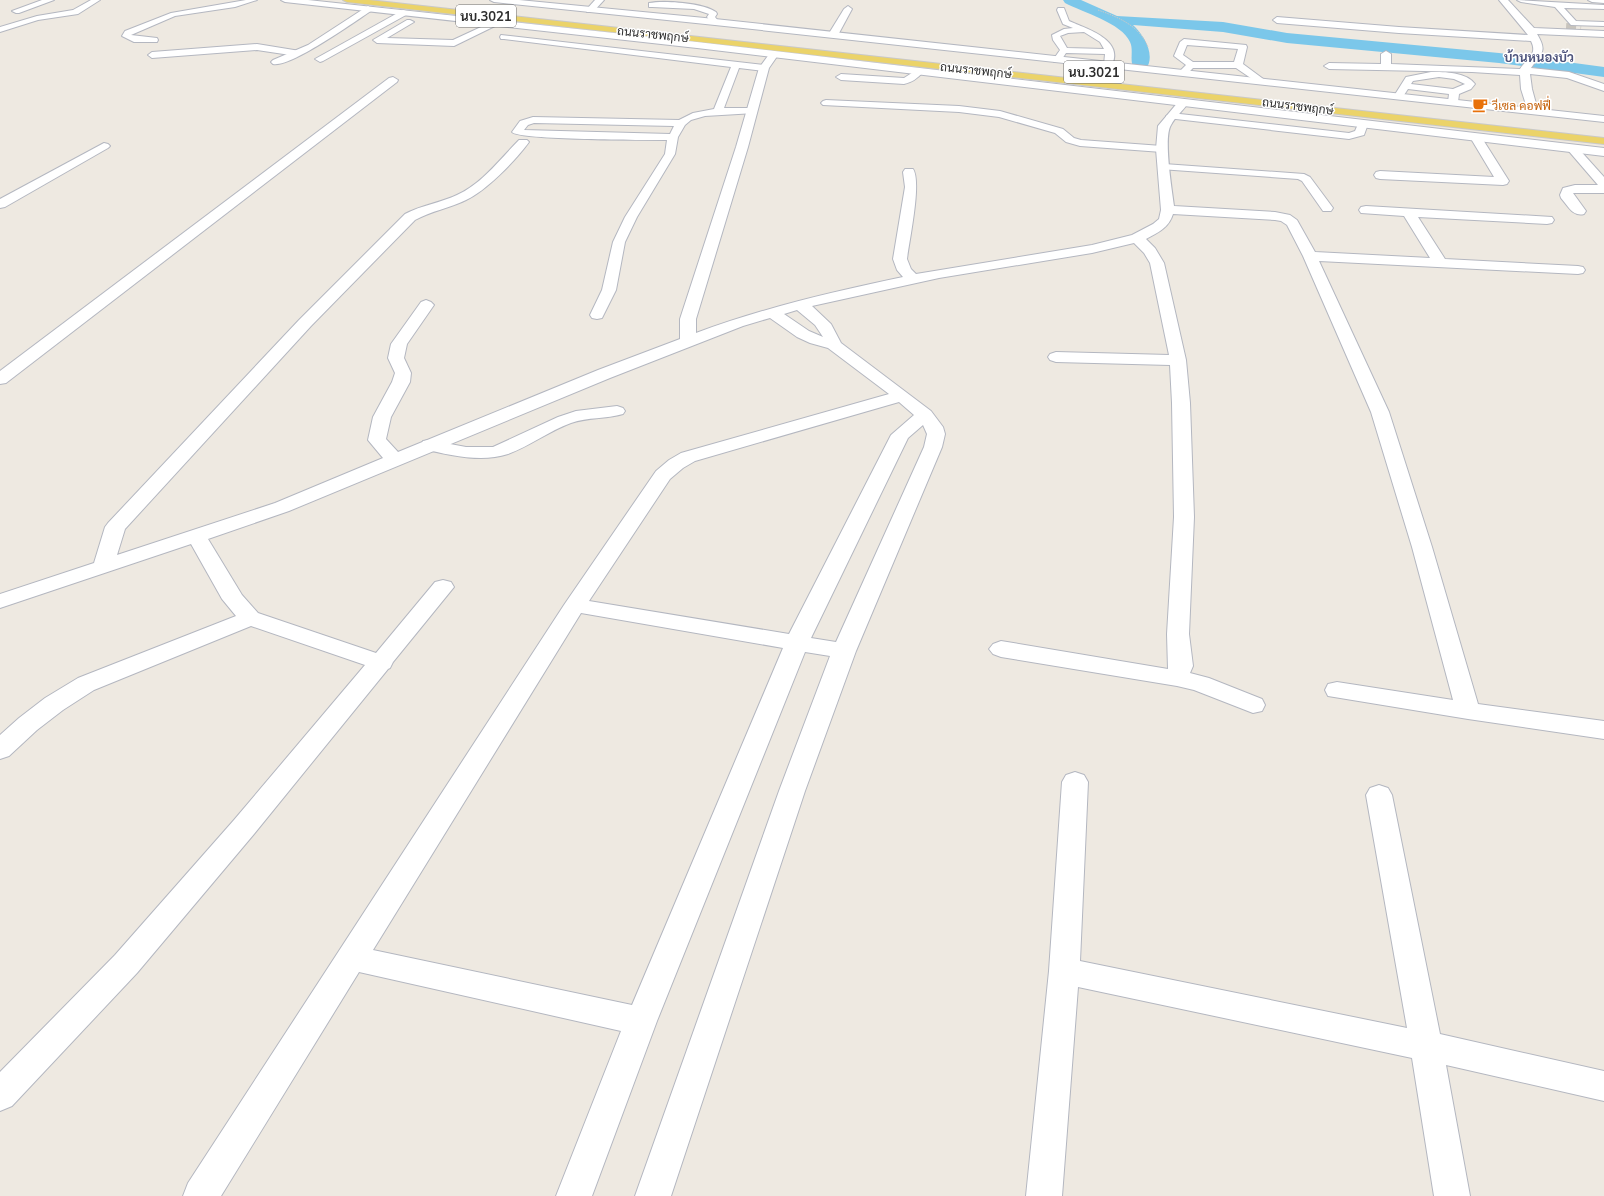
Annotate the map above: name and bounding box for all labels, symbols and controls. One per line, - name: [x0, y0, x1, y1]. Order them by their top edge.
- road number: นบ.3021: [456, 5, 516, 27]
- street label: ถนนราชพฤกษ์: [617, 23, 690, 45]
- district label: บ้านหนองบัว: [1504, 49, 1574, 65]
- street label: ถนนราชพฤกษ์: [940, 59, 1013, 81]
- road number: นบ.3021: [1064, 61, 1124, 83]
- street label: ถนนราชพฤกษ์: [1261, 94, 1335, 118]
- place label: วีเซล คอฟฟี่: [1491, 95, 1551, 113]
- cafe icon: วีเซล คอฟฟี่: [1471, 96, 1489, 114]

